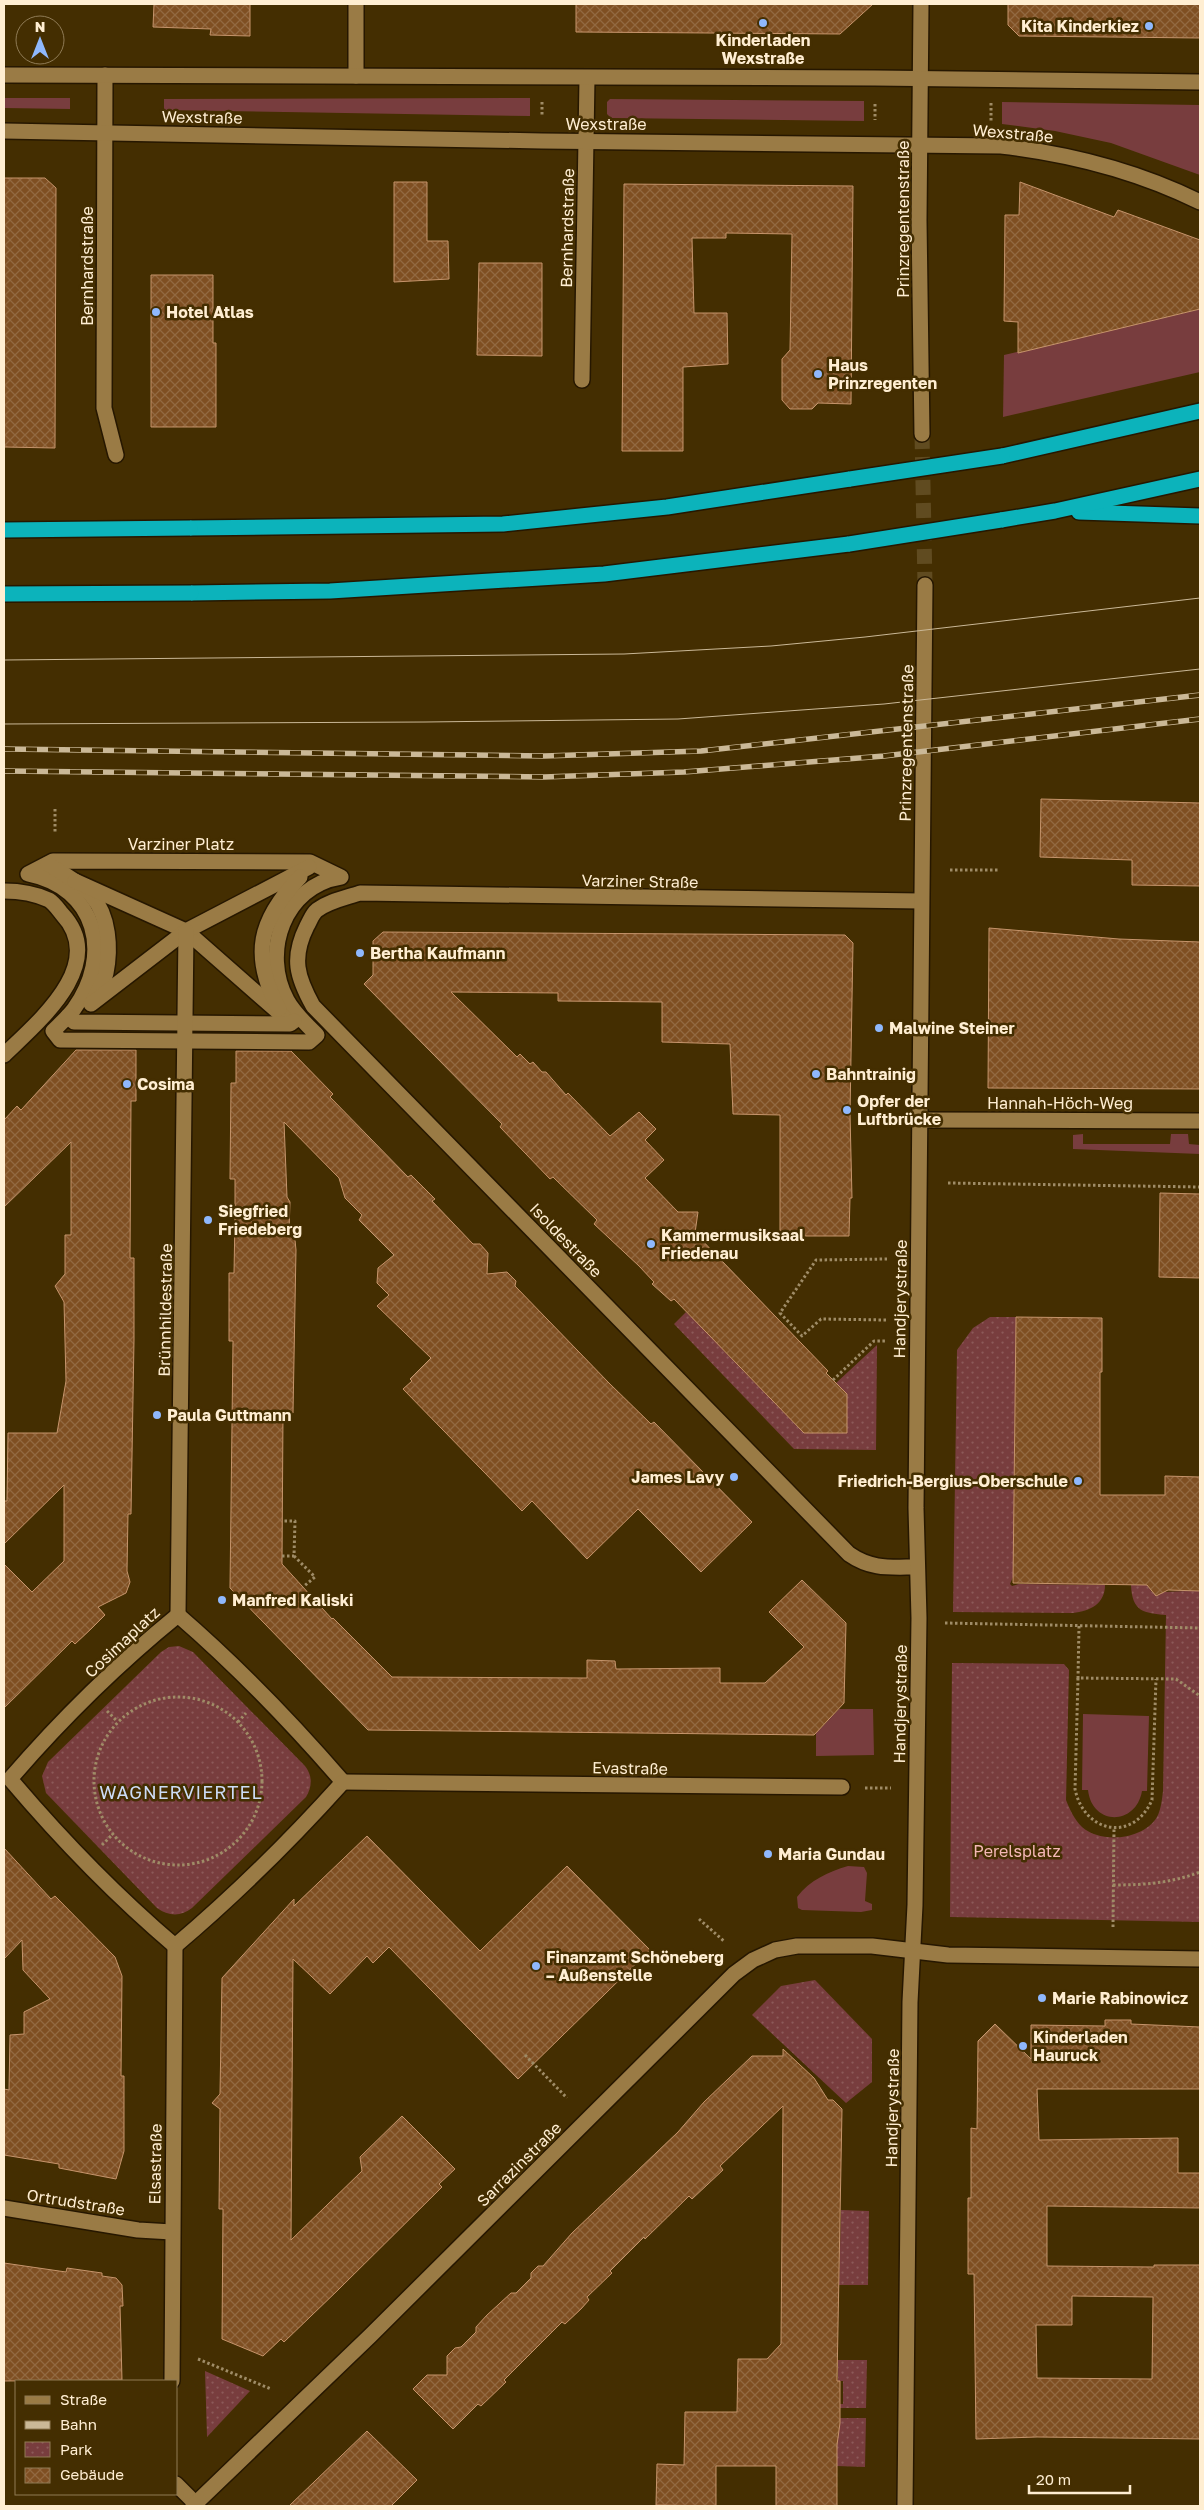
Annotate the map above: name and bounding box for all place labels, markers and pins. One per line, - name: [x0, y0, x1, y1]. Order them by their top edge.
- place label: Kita Kinderkiez: [1021, 16, 1139, 36]
- marker: Kinderladen Wexstraße: [757, 17, 769, 29]
- marker: Kita Kinderkiez: [1143, 20, 1155, 32]
- place label: Kinderladen Wexstraße: [716, 30, 810, 68]
- place label: Hotel Atlas: [166, 302, 254, 322]
- marker: Hotel Atlas: [150, 306, 162, 318]
- place label: Haus Prinzregenten: [828, 355, 937, 393]
- marker: Haus Prinzregenten: [812, 368, 824, 380]
- place label: Bertha Kaufmann: [370, 943, 505, 963]
- marker: Bertha Kaufmann: [354, 947, 366, 959]
- place label: Malwine Steiner: [889, 1018, 1015, 1038]
- marker: Malwine Steiner: [873, 1022, 885, 1034]
- place label: Bahntrainig: [826, 1064, 916, 1084]
- marker: Bahntrainig: [810, 1068, 822, 1080]
- place label: Cosima: [137, 1074, 195, 1094]
- marker: Cosima: [121, 1078, 133, 1090]
- place label: Opfer der Luftbrücke: [857, 1091, 941, 1129]
- marker: Opfer der Luftbrücke: [841, 1104, 853, 1116]
- place label: Siegfried Friedeberg: [218, 1201, 302, 1239]
- marker: Siegfried Friedeberg: [202, 1214, 214, 1226]
- place label: Kammermusiksaal Friedenau: [661, 1225, 805, 1263]
- marker: Kammermusiksaal Friedenau: [645, 1238, 657, 1250]
- place label: Paula Guttmann: [167, 1405, 292, 1425]
- marker: Paula Guttmann: [151, 1409, 163, 1421]
- place label: James Lavy: [631, 1467, 724, 1487]
- marker: James Lavy: [728, 1471, 740, 1483]
- place label: Friedrich-Bergius-Oberschule: [838, 1471, 1068, 1491]
- marker: Friedrich-Bergius-Oberschule: [1072, 1475, 1084, 1487]
- place label: Manfred Kaliski: [232, 1590, 353, 1610]
- marker: Manfred Kaliski: [216, 1594, 228, 1606]
- place label: Maria Gundau: [778, 1844, 885, 1864]
- marker: Maria Gundau: [762, 1848, 774, 1860]
- place label: Finanzamt Schöneberg – Außenstelle: [546, 1947, 724, 1985]
- marker: Finanzamt Schöneberg – Außenstelle: [530, 1960, 542, 1972]
- place label: Marie Rabinowicz: [1052, 1988, 1188, 2008]
- marker: Marie Rabinowicz: [1036, 1992, 1048, 2004]
- place label: Kinderladen Hauruck: [1033, 2027, 1128, 2065]
- marker: Kinderladen Hauruck: [1017, 2040, 1029, 2052]

